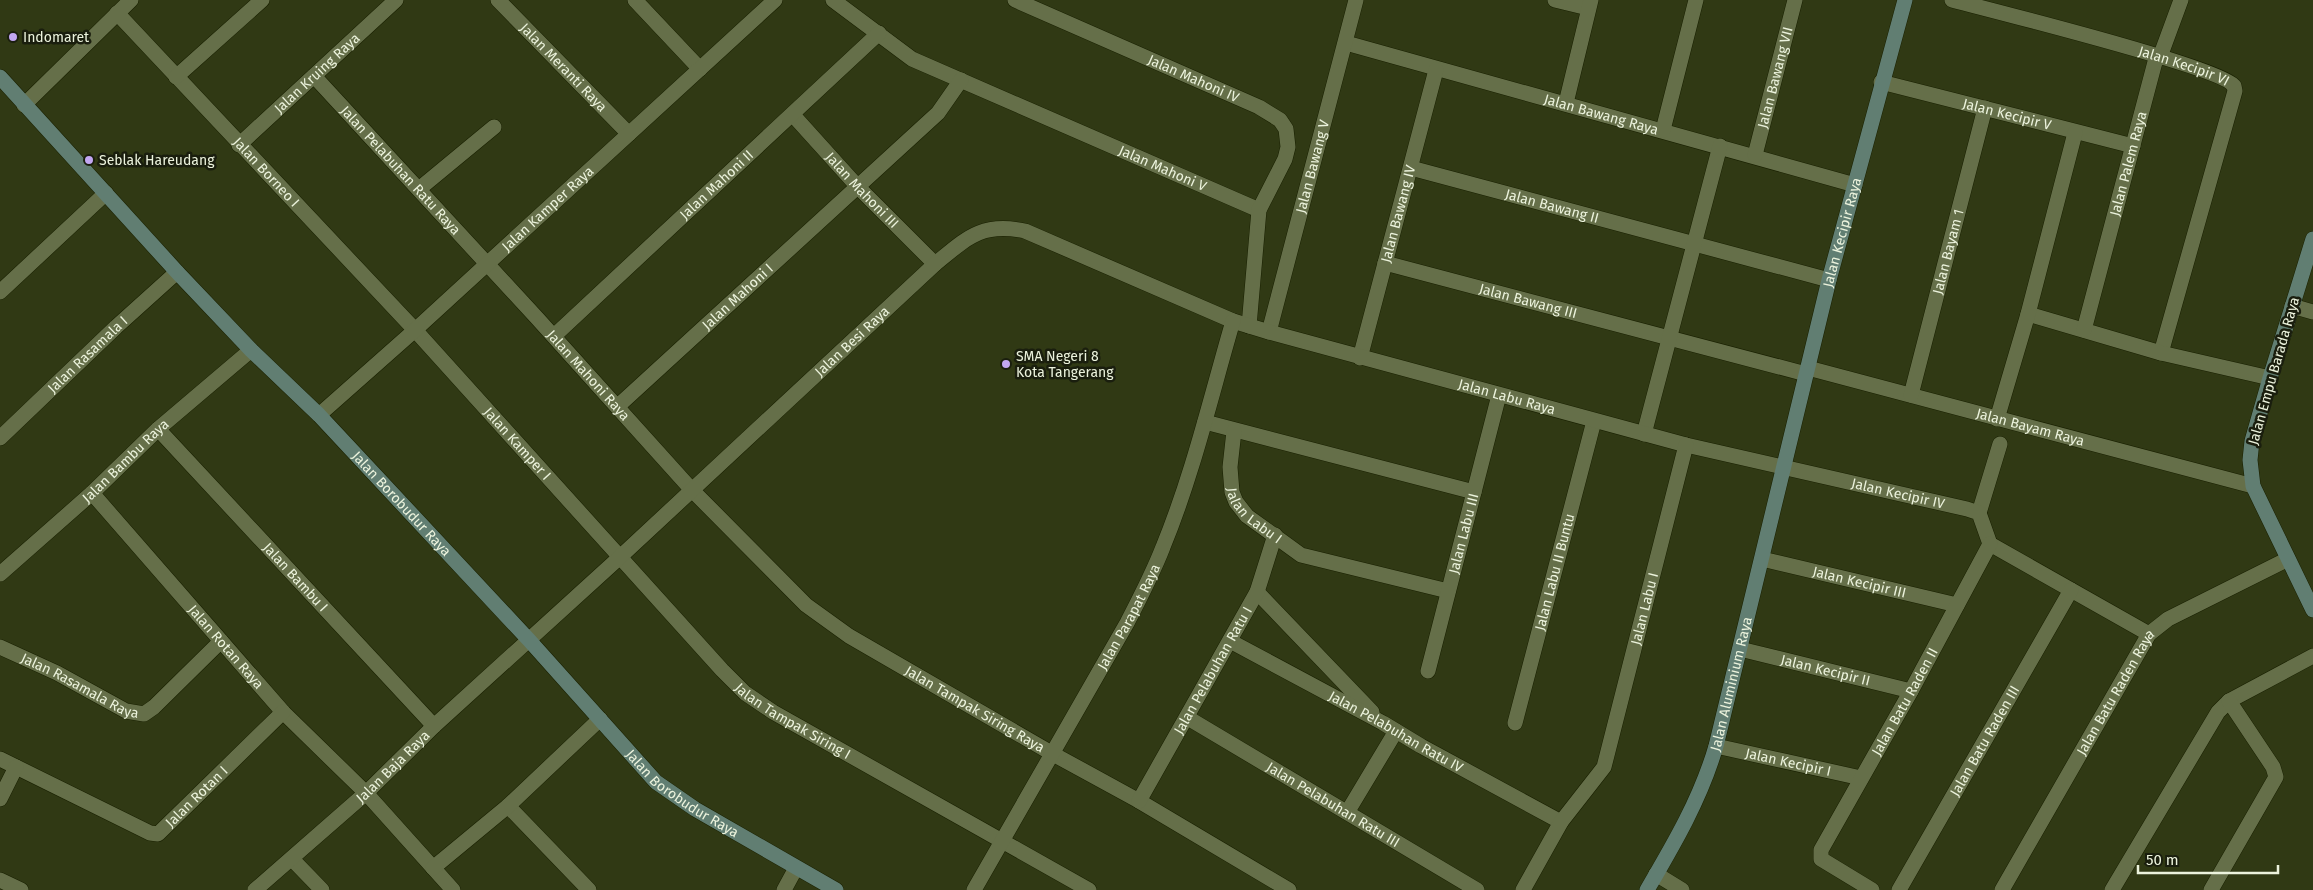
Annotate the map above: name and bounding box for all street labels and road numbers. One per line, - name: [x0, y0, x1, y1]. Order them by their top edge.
- street label: Jalan Meranti Raya: [517, 19, 611, 115]
- street label: Jalan Bawang VII: [1754, 25, 1796, 130]
- street label: Jalan Kruing Raya: [271, 29, 363, 117]
- street label: Jalan Kecipir VI: [2137, 42, 2233, 89]
- street label: Jalan Mahoni IV: [1145, 51, 1242, 106]
- street label: Jalan Bawang Raya: [1542, 90, 1660, 138]
- street label: Jalan Kecipir V: [1961, 95, 2053, 133]
- street label: Jalan Pelabuhan Ratu Raya: [337, 102, 464, 238]
- street label: Jalan Palem Raya: [2106, 110, 2150, 218]
- street label: Jalan Bawang V: [1292, 118, 1333, 215]
- street label: Jalan Borneo I: [230, 133, 303, 210]
- street label: Jalan Mahoni V: [1116, 142, 1209, 195]
- street label: Jalan Mahoni II: [676, 146, 757, 223]
- street label: Jalan Mahoni III: [822, 148, 902, 231]
- street label: Jalan Kamper Raya: [498, 162, 597, 255]
- street label: Jalan Bawang IV: [1377, 163, 1419, 264]
- street label: Jalan Kecipir Raya: [1819, 175, 1865, 289]
- street label: Jalan Bawang II: [1503, 185, 1601, 226]
- street label: Jalan Bayam 1: [1929, 207, 1967, 296]
- street label: Jalan Mahoni I: [698, 260, 777, 333]
- street label: Jalan Bawang III: [1477, 280, 1579, 322]
- street label: Jalan Empu Barada Raya: [2245, 295, 2303, 447]
- street label: Jalan Besi Raya: [811, 302, 893, 380]
- street label: Jalan Rasamala I: [44, 312, 131, 397]
- street label: Jalan Mahoni Raya: [543, 326, 634, 424]
- street label: Jalan Labu Raya: [1456, 375, 1557, 418]
- street label: Jalan Kamper I: [480, 404, 555, 483]
- street label: Jalan Bayam Raya: [1974, 404, 2086, 449]
- street label: Jalan Bambu Raya: [79, 415, 172, 506]
- street label: Jalan Borobudur Raya: [349, 447, 455, 560]
- street label: Jalan Kecipir IV: [1850, 474, 1947, 512]
- street label: Jalan Labu I: [1223, 487, 1285, 547]
- street label: Jalan Labu III: [1445, 491, 1482, 576]
- street label: Jalan Labu II Buntu: [1531, 512, 1578, 632]
- street label: Jalan Bambu I: [259, 539, 332, 615]
- street label: Jalan Parapat Raya: [1094, 561, 1163, 673]
- street label: Jalan Kecipir III: [1811, 563, 1908, 601]
- street label: Jalan Labu I: [1627, 571, 1662, 647]
- street label: Jalan Rotan Raya: [185, 601, 267, 692]
- street label: Jalan Pelabuhan Ratu I: [1170, 604, 1255, 737]
- street label: Jalan Aluminium Raya: [1706, 615, 1756, 753]
- street label: Jalan Batu Raden Raya: [2073, 625, 2157, 758]
- street label: Jalan Batu Raden II: [1868, 645, 1941, 758]
- street label: Jalan Rasamala Raya: [18, 649, 140, 721]
- street label: Jalan Kecipir II: [1779, 651, 1872, 689]
- street label: Jalan Tampak Siring Raya: [902, 662, 1048, 756]
- street label: Jalan Tampak Siring I: [731, 679, 854, 762]
- street label: Jalan Batu Raden III: [1946, 682, 2023, 799]
- street label: Jalan Pelabuhan Ratu IV: [1326, 687, 1466, 776]
- street label: Jalan Baja Raya: [352, 727, 433, 806]
- street label: Jalan Kecipir I: [1744, 744, 1833, 780]
- street label: Jalan Borobudur Raya: [622, 746, 742, 841]
- street label: Jalan Pelabuhan Ratu III: [1264, 758, 1403, 851]
- street label: Jalan Rotan I: [162, 762, 231, 831]

